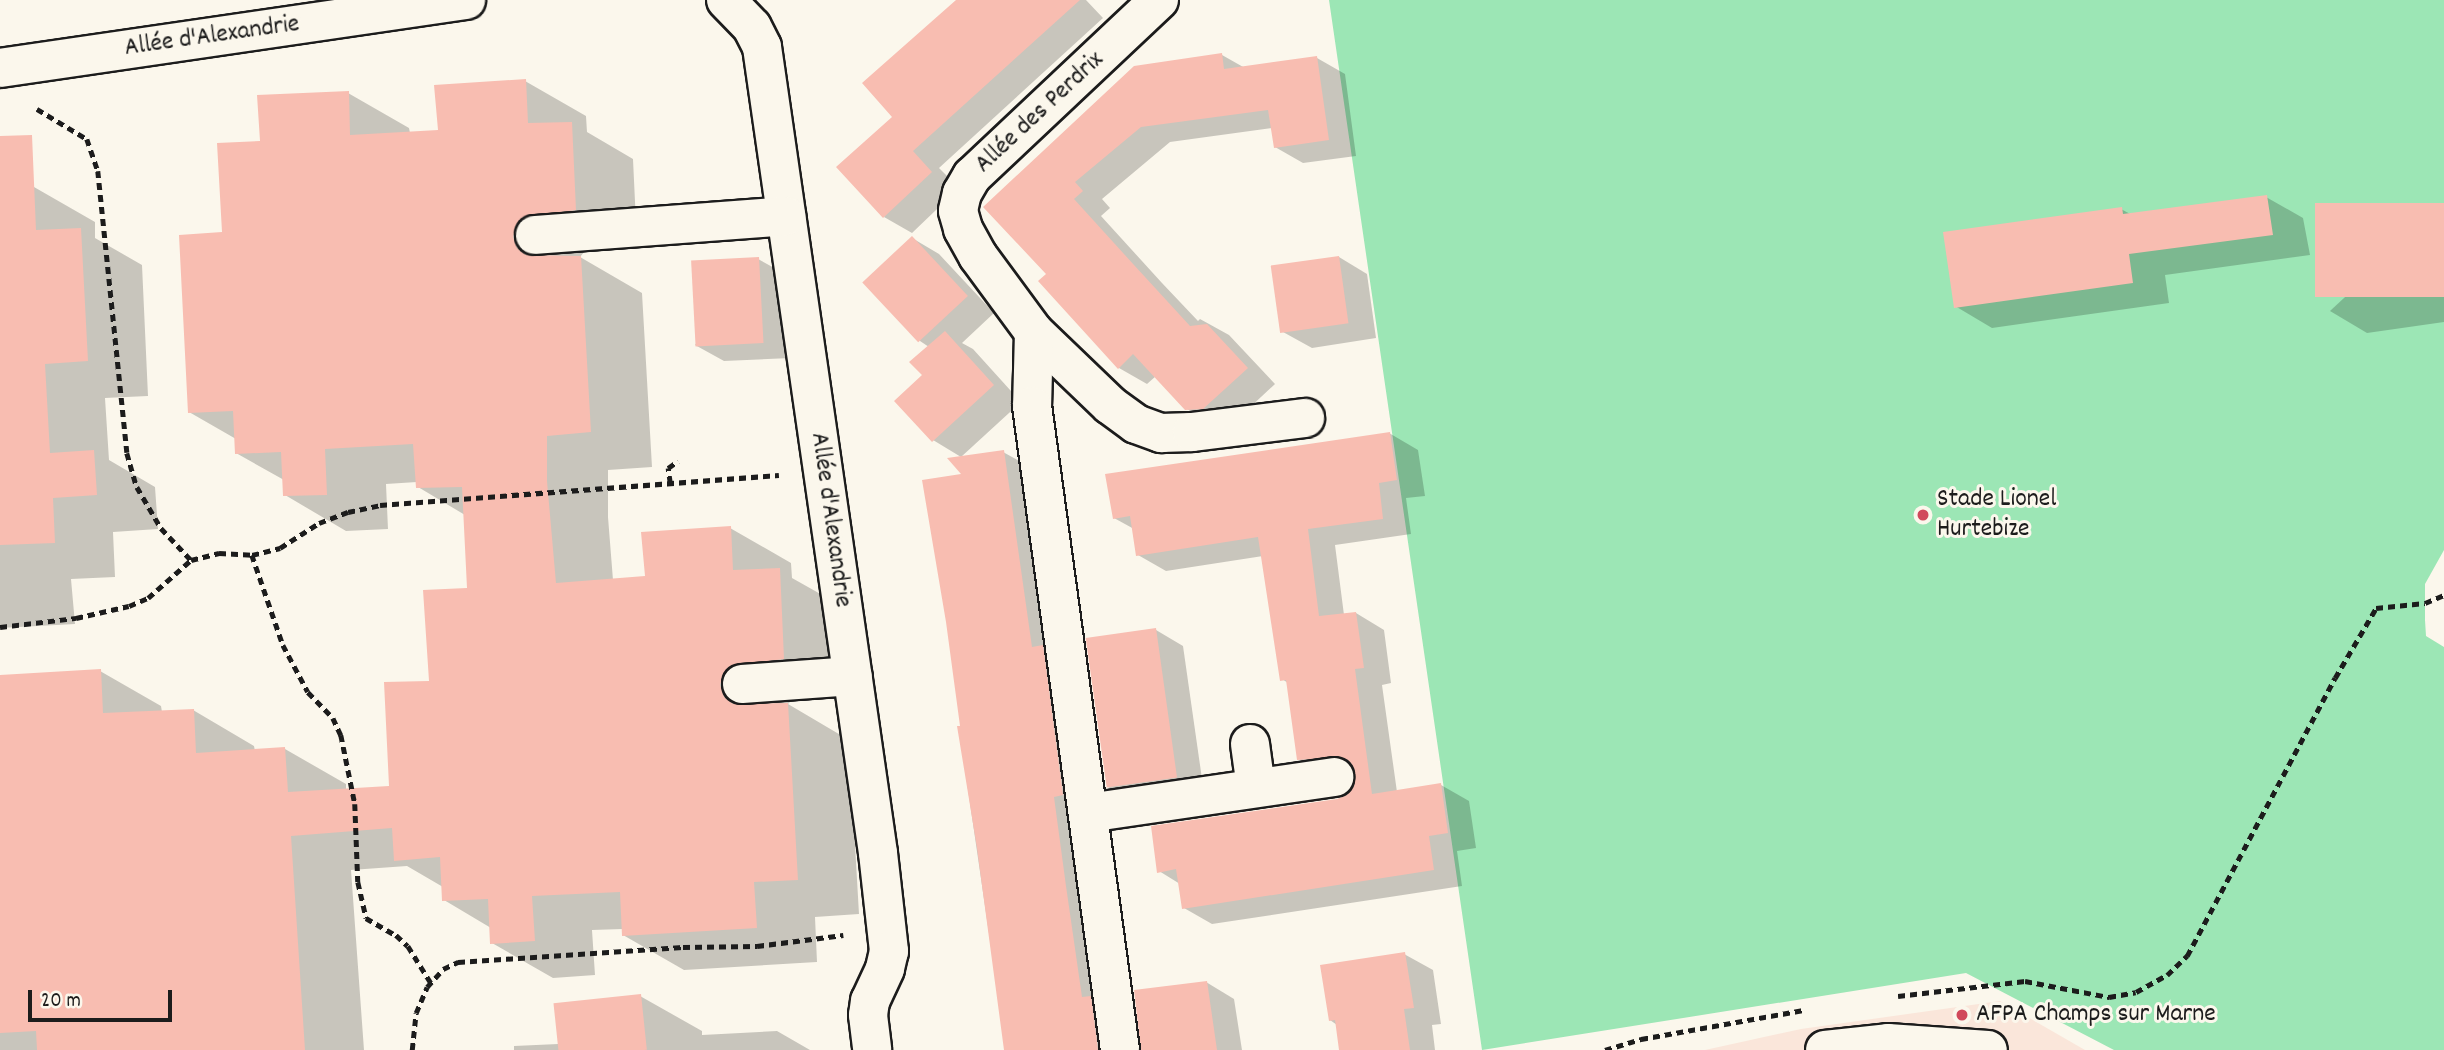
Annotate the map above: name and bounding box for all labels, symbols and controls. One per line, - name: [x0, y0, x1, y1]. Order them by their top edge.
- street label: Allée d'Alexandrie: [123, 9, 301, 65]
- street label: Allée des Perdrix: [969, 45, 1111, 181]
- street label: Allée d'Alexandrie: [802, 431, 858, 609]
- place label: Stade Lionel Hurtebize: [1937, 484, 2056, 546]
- marker: Stade Lionel Hurtebize: [1915, 507, 1931, 523]
- scale bar: [32, 976, 175, 1020]
- text: 20 m: [41, 987, 81, 1017]
- place label: AFPA Champs sur Marne: [1976, 999, 2216, 1031]
- marker: AFPA Champs sur Marne: [1954, 1007, 1970, 1023]

